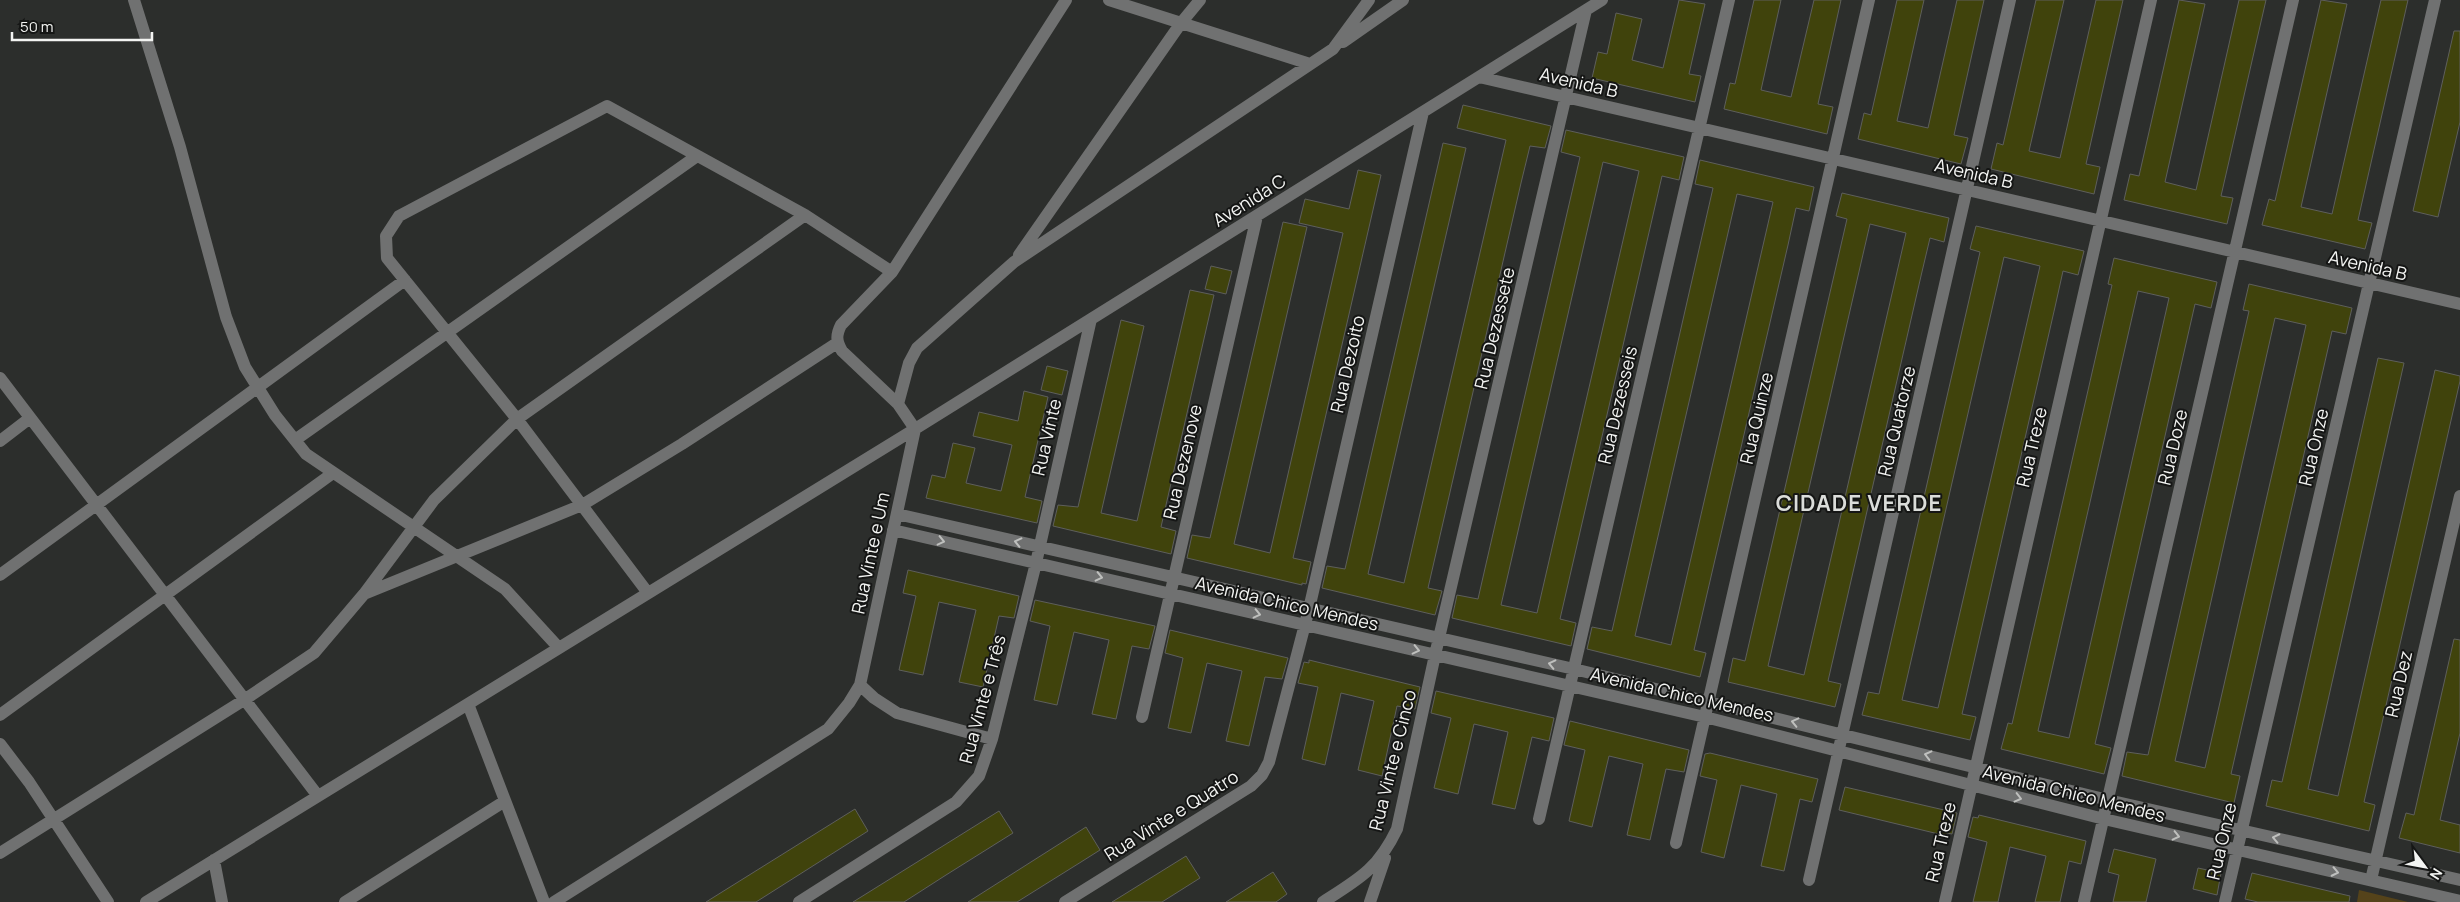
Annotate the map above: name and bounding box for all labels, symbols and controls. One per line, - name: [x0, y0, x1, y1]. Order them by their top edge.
- scale bar: [12, 10, 152, 42]
- text: 50 m: [20, 16, 54, 37]
- street label: Avenida B: [1537, 61, 1621, 103]
- street label: Avenida B: [1932, 152, 2016, 194]
- street label: Avenida C: [1208, 168, 1290, 232]
- street label: Avenida B: [2326, 244, 2410, 286]
- street label: Rua Dezessete: [1468, 265, 1520, 391]
- street label: Rua Dezoito: [1324, 313, 1370, 415]
- street label: Rua Dezesseis: [1592, 344, 1642, 466]
- street label: Rua Quatorze: [1872, 363, 1920, 479]
- street label: Rua Quinze: [1734, 370, 1778, 466]
- street label: Rua Vinte: [1025, 396, 1067, 478]
- street label: Rua Dezenove: [1157, 402, 1207, 522]
- street label: Rua Treze: [2010, 405, 2052, 489]
- street label: Rua Onze: [2292, 406, 2334, 488]
- street label: Rua Doze: [2152, 407, 2192, 487]
- district label: CIDADE VERDE: [1776, 488, 1942, 518]
- street label: Rua Vinte e Um: [845, 490, 895, 616]
- one-way arrow: [936, 535, 945, 546]
- one-way arrow: [1014, 537, 1023, 548]
- street label: Avenida Chico Mendes: [1193, 570, 1381, 636]
- one-way arrow: [1095, 571, 1104, 582]
- one-way arrow: [1253, 608, 1262, 619]
- street label: Rua Vinte e Três: [953, 632, 1011, 766]
- one-way arrow: [1411, 644, 1420, 655]
- street label: Rua Dez: [2379, 648, 2417, 720]
- one-way arrow: [1547, 659, 1556, 670]
- street label: Avenida Chico Mendes: [1588, 661, 1776, 727]
- street label: Rua Vinte e Cinco: [1363, 687, 1421, 833]
- one-way arrow: [1790, 718, 1799, 728]
- one-way arrow: [1924, 750, 1933, 761]
- street label: Avenida Chico Mendes: [1980, 759, 2168, 827]
- street label: Rua Vinte e Quatro: [1099, 764, 1243, 866]
- one-way arrow: [2014, 792, 2023, 803]
- street label: Rua Treze: [1919, 800, 1961, 884]
- street label: Rua Onze: [2200, 800, 2242, 882]
- one-way arrow: [2172, 830, 2181, 841]
- one-way arrow: [2272, 833, 2280, 844]
- north arrow: [2400, 842, 2450, 892]
- text: N: [2426, 865, 2447, 883]
- one-way arrow: [2330, 866, 2339, 877]

